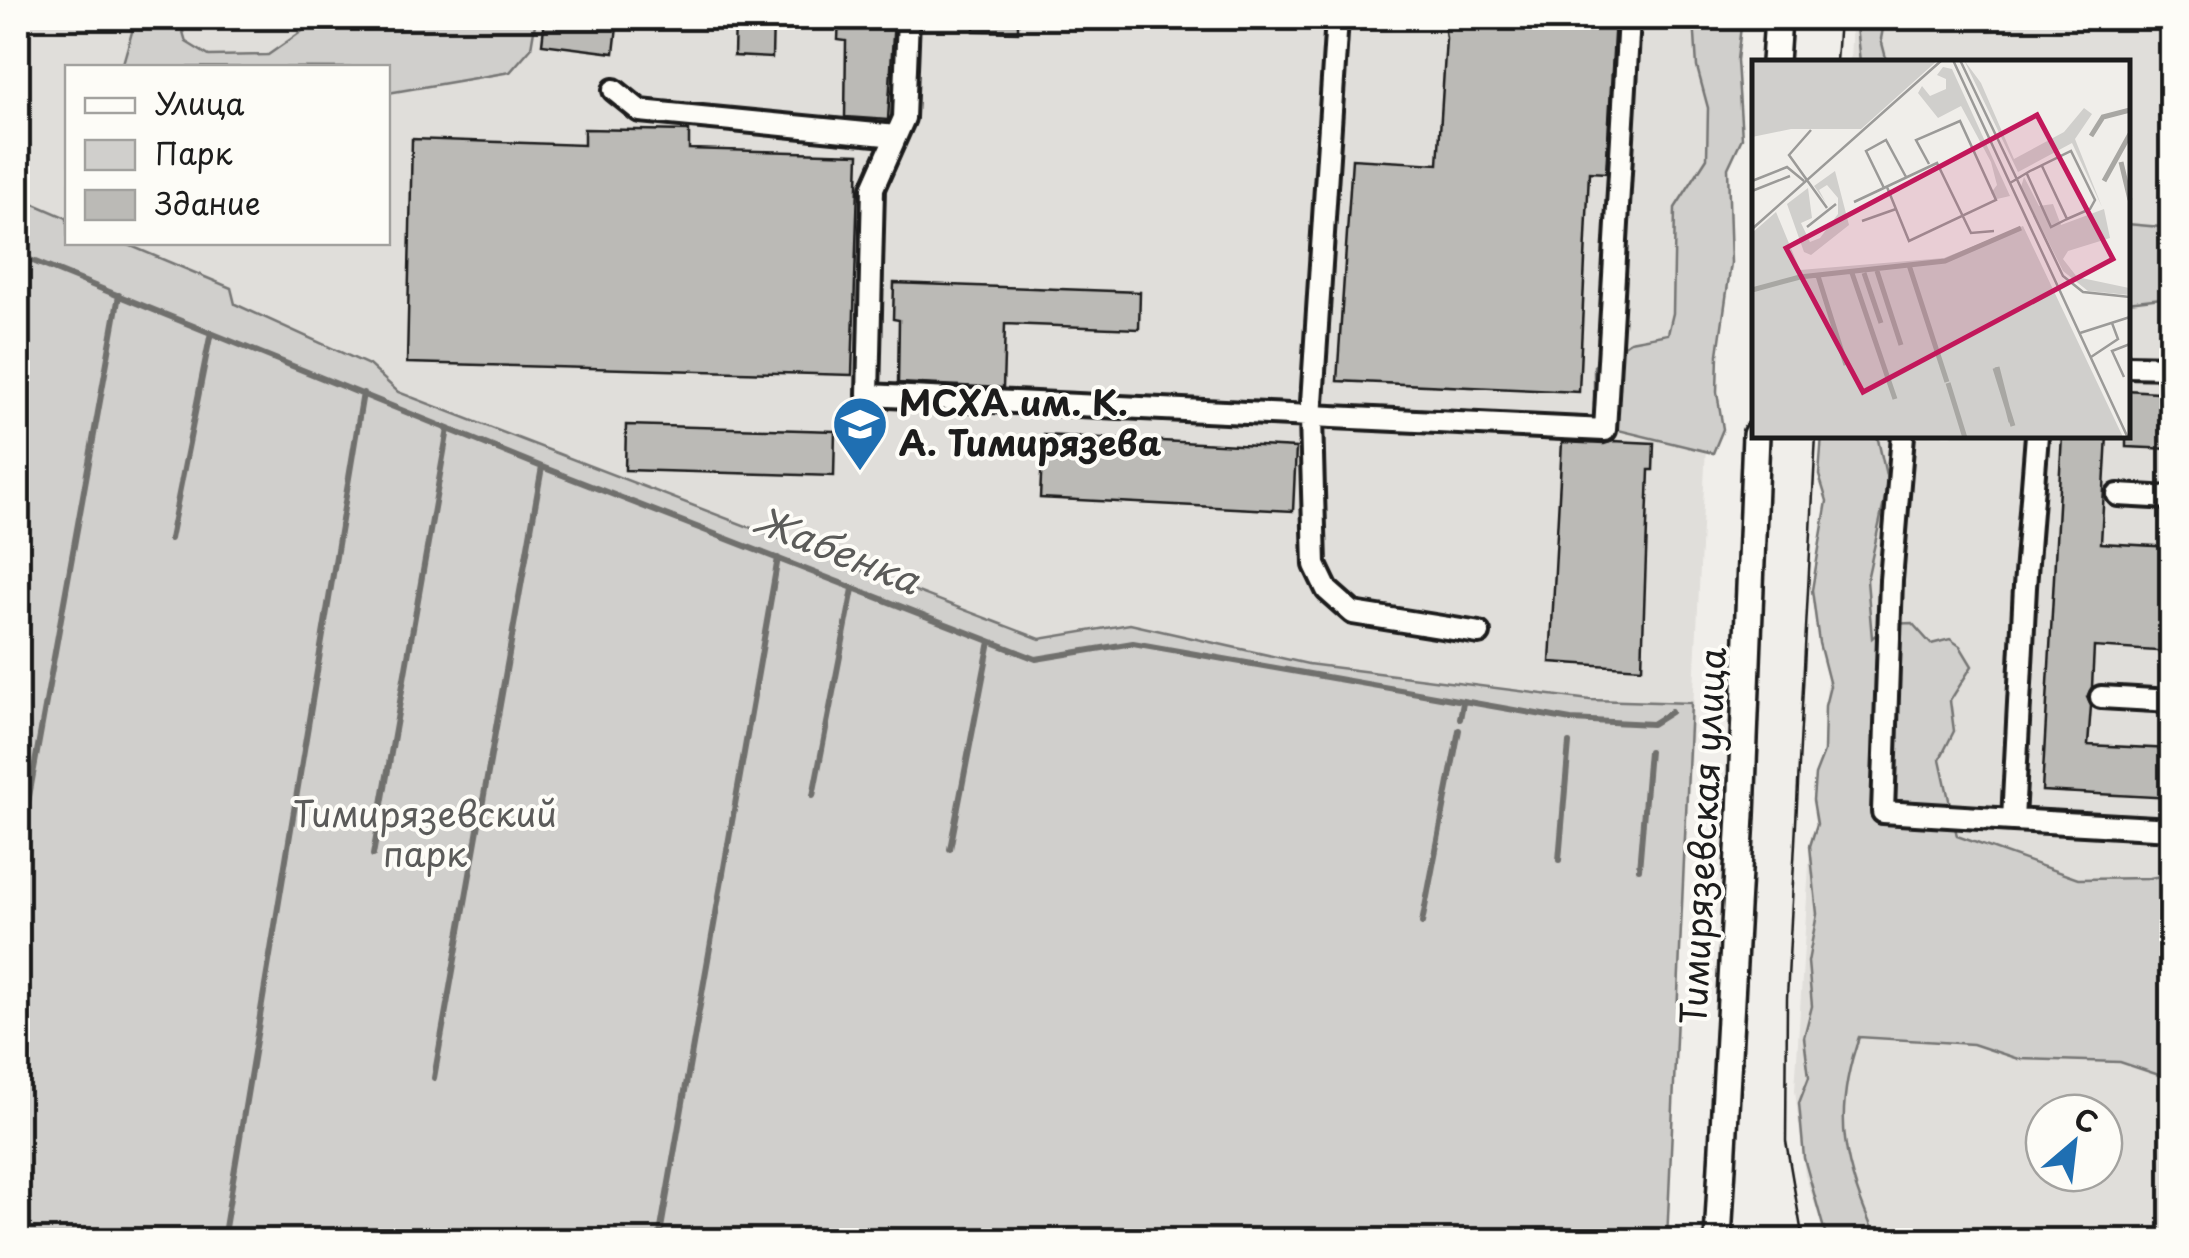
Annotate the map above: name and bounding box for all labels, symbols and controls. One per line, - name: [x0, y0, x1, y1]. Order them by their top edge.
- inset map: [1752, 60, 2129, 438]
- legend: [65, 65, 390, 245]
- text: Улица: [155, 80, 245, 125]
- text: Парк: [155, 130, 233, 175]
- text: Здание: [155, 180, 261, 225]
- place label: МСХА им. К. А. Тимирязева: [899, 375, 1162, 468]
- school or university icon: МСХА им. К. А. Тимирязева: [830, 394, 890, 473]
- water label: Жабенка: [747, 490, 930, 608]
- street label: Тимирязевская улица: [1665, 646, 1738, 1026]
- park label: Тимирязевский парк: [293, 786, 557, 879]
- north arrow: [2024, 1093, 2124, 1193]
- text: С: [2067, 1096, 2106, 1144]

